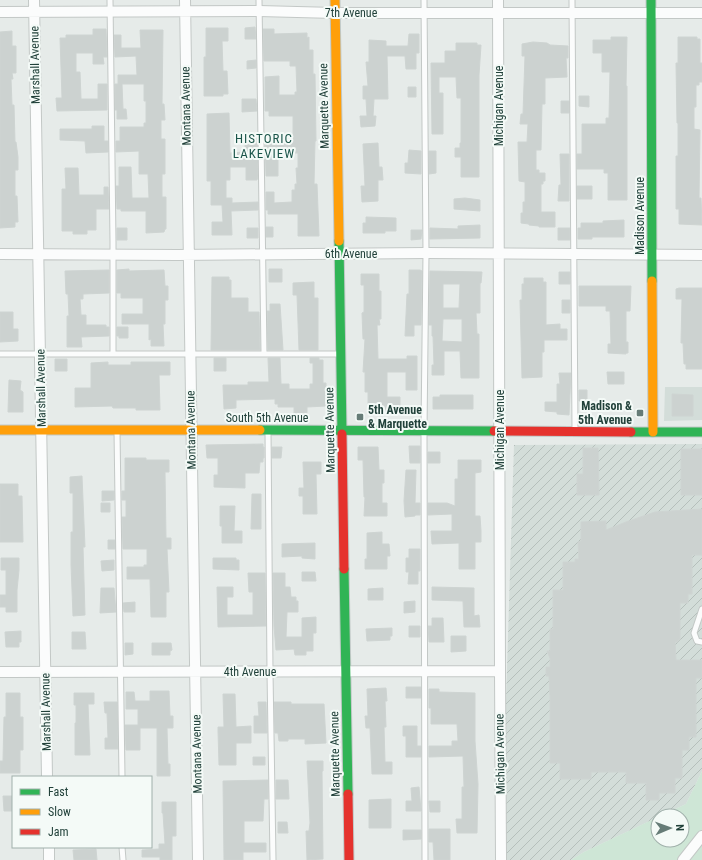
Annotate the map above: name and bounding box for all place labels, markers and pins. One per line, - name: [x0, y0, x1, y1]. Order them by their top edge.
- place label: Madison & 5th Avenue: [578, 399, 632, 427]
- place label: 5th Avenue & Marquette: [368, 403, 427, 431]
- marker: Madison & 5th Avenue: [635, 408, 645, 418]
- marker: 5th Avenue & Marquette: [355, 412, 365, 422]

